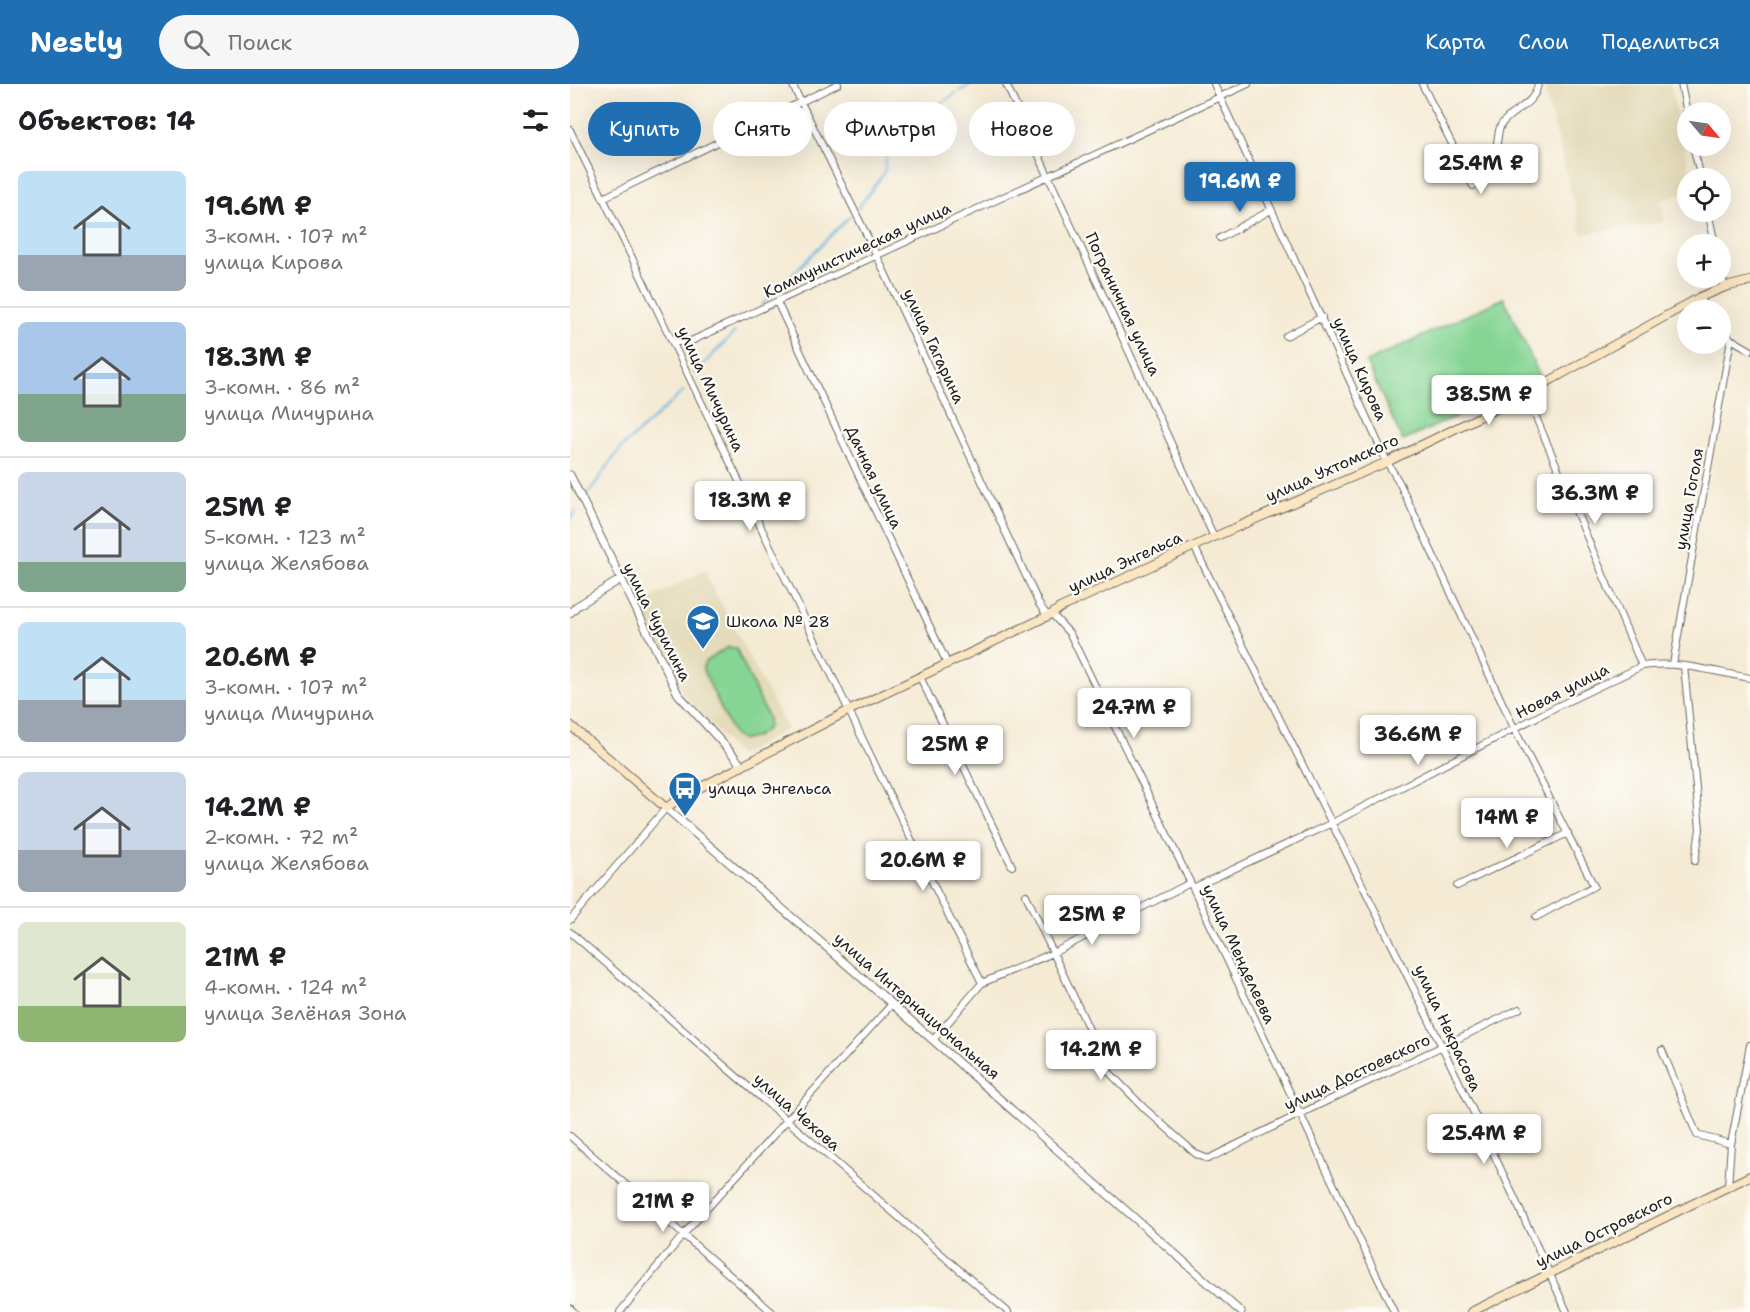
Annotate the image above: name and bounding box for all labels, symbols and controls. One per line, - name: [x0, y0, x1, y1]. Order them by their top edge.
- search box: [159, 15, 579, 69]
- text: Nestly: [30, 23, 123, 61]
- icon: search: [180, 26, 213, 59]
- text: Поиск: [228, 28, 292, 57]
- text: Карта: [1425, 28, 1485, 56]
- text: Слои: [1518, 28, 1569, 56]
- text: Поделиться: [1602, 28, 1720, 56]
- chip: Купить: [588, 102, 701, 156]
- chip: Снять: [713, 102, 812, 156]
- chip: Фильтры: [824, 102, 957, 156]
- chip: Новое: [969, 102, 1075, 156]
- north arrow: [1677, 102, 1731, 156]
- map controls: [1677, 102, 1731, 354]
- text: Объектов: 14: [18, 103, 195, 138]
- icon: filters: [519, 104, 552, 137]
- pin: 25.4M ₽: [1426, 144, 1536, 195]
- text: 25.4M ₽: [1438, 150, 1524, 176]
- pin: 19.6M ₽: [1185, 162, 1295, 213]
- text: 19.6M ₽: [1198, 168, 1282, 194]
- button: locate: [1677, 168, 1731, 222]
- text: 19.6M ₽: [204, 188, 312, 223]
- icon: home: [66, 195, 138, 267]
- street label: Коммунистическая улица: [760, 197, 954, 303]
- text: 3-комн. · 107 m²: [204, 223, 368, 249]
- street label: Пограничная улица: [1081, 229, 1165, 379]
- button: +: [1677, 234, 1731, 288]
- text: улица Кирова: [204, 249, 343, 275]
- street label: улица Гагарина: [898, 285, 970, 407]
- button: −: [1677, 300, 1731, 354]
- street label: улица Кирова: [1328, 314, 1392, 424]
- street label: улица Мичурина: [673, 323, 749, 455]
- text: 18.3M ₽: [204, 339, 312, 374]
- icon: home: [66, 346, 138, 418]
- text: 3-комн. · 86 m²: [204, 374, 360, 400]
- pin: 38.5M ₽: [1434, 375, 1544, 426]
- text: 38.5M ₽: [1446, 381, 1532, 407]
- text: улица Мичурина: [204, 400, 374, 426]
- street label: Дачная улица: [841, 422, 907, 532]
- street label: улица Ухтомского: [1262, 429, 1402, 507]
- street label: улица Гоголя: [1670, 446, 1708, 552]
- pin: 36.3M ₽: [1540, 474, 1650, 525]
- text: 36.3M ₽: [1551, 480, 1639, 506]
- pin: 18.3M ₽: [695, 481, 805, 532]
- text: 18.3M ₽: [708, 487, 792, 513]
- text: 25M ₽: [204, 489, 292, 524]
- icon: home: [66, 496, 138, 568]
- text: 5-комн. · 123 m²: [204, 524, 366, 550]
- street label: улица Энгельса: [1065, 526, 1185, 598]
- text: улица Желябова: [204, 550, 369, 576]
- street label: улица Чурилина: [618, 559, 696, 685]
- school or university icon: Школа № 28: [685, 603, 721, 650]
- place label: Школа № 28: [726, 611, 830, 632]
- text: 20.6M ₽: [204, 639, 317, 674]
- icon: home: [66, 646, 138, 718]
- street label: Новая улица: [1512, 658, 1612, 724]
- text: 3-комн. · 107 m²: [204, 674, 368, 700]
- pin: 24.7M ₽: [1079, 688, 1189, 739]
- text: 24.7M ₽: [1092, 694, 1176, 720]
- text: улица Мичурина: [204, 700, 374, 726]
- pin: 36.6M ₽: [1363, 715, 1473, 766]
- text: 36.6M ₽: [1374, 721, 1462, 747]
- pin: 25M ₽: [913, 725, 997, 776]
- text: 25M ₽: [921, 731, 989, 757]
- bus stop icon: улица Энгельса: [667, 770, 703, 817]
- place label: улица Энгельса: [708, 778, 831, 799]
- text: 14.2M ₽: [204, 789, 311, 824]
- icon: home: [66, 796, 138, 868]
- pin: 14M ₽: [1465, 798, 1549, 849]
- text: 14M ₽: [1475, 804, 1539, 830]
- text: 2-комн. · 72 m²: [204, 824, 358, 850]
- pin: 20.6M ₽: [868, 841, 978, 892]
- text: 20.6M ₽: [879, 847, 967, 873]
- text: улица Желябова: [204, 850, 369, 876]
- street label: улица Менделеева: [1197, 881, 1281, 1027]
- pin: 25M ₽: [1050, 895, 1134, 946]
- text: 25M ₽: [1058, 901, 1126, 927]
- street label: улица Интернациональная: [830, 928, 1004, 1084]
- text: 21M ₽: [204, 939, 287, 974]
- icon: home: [66, 946, 138, 1018]
- street label: улица Некрасова: [1409, 961, 1487, 1095]
- text: 4-комн. · 124 m²: [204, 974, 367, 1000]
- text: улица Зелёная Зона: [204, 1000, 407, 1026]
- street label: улица Достоевского: [1280, 1029, 1434, 1115]
- pin: 14.2M ₽: [1046, 1030, 1156, 1081]
- text: 14.2M ₽: [1060, 1036, 1142, 1062]
- street label: улица Чехова: [749, 1068, 845, 1156]
- pin: 25.4M ₽: [1429, 1114, 1539, 1165]
- text: 25.4M ₽: [1441, 1120, 1527, 1146]
- pin: 21M ₽: [621, 1182, 705, 1233]
- text: 21M ₽: [631, 1188, 695, 1214]
- street label: улица Островского: [1532, 1188, 1676, 1272]

